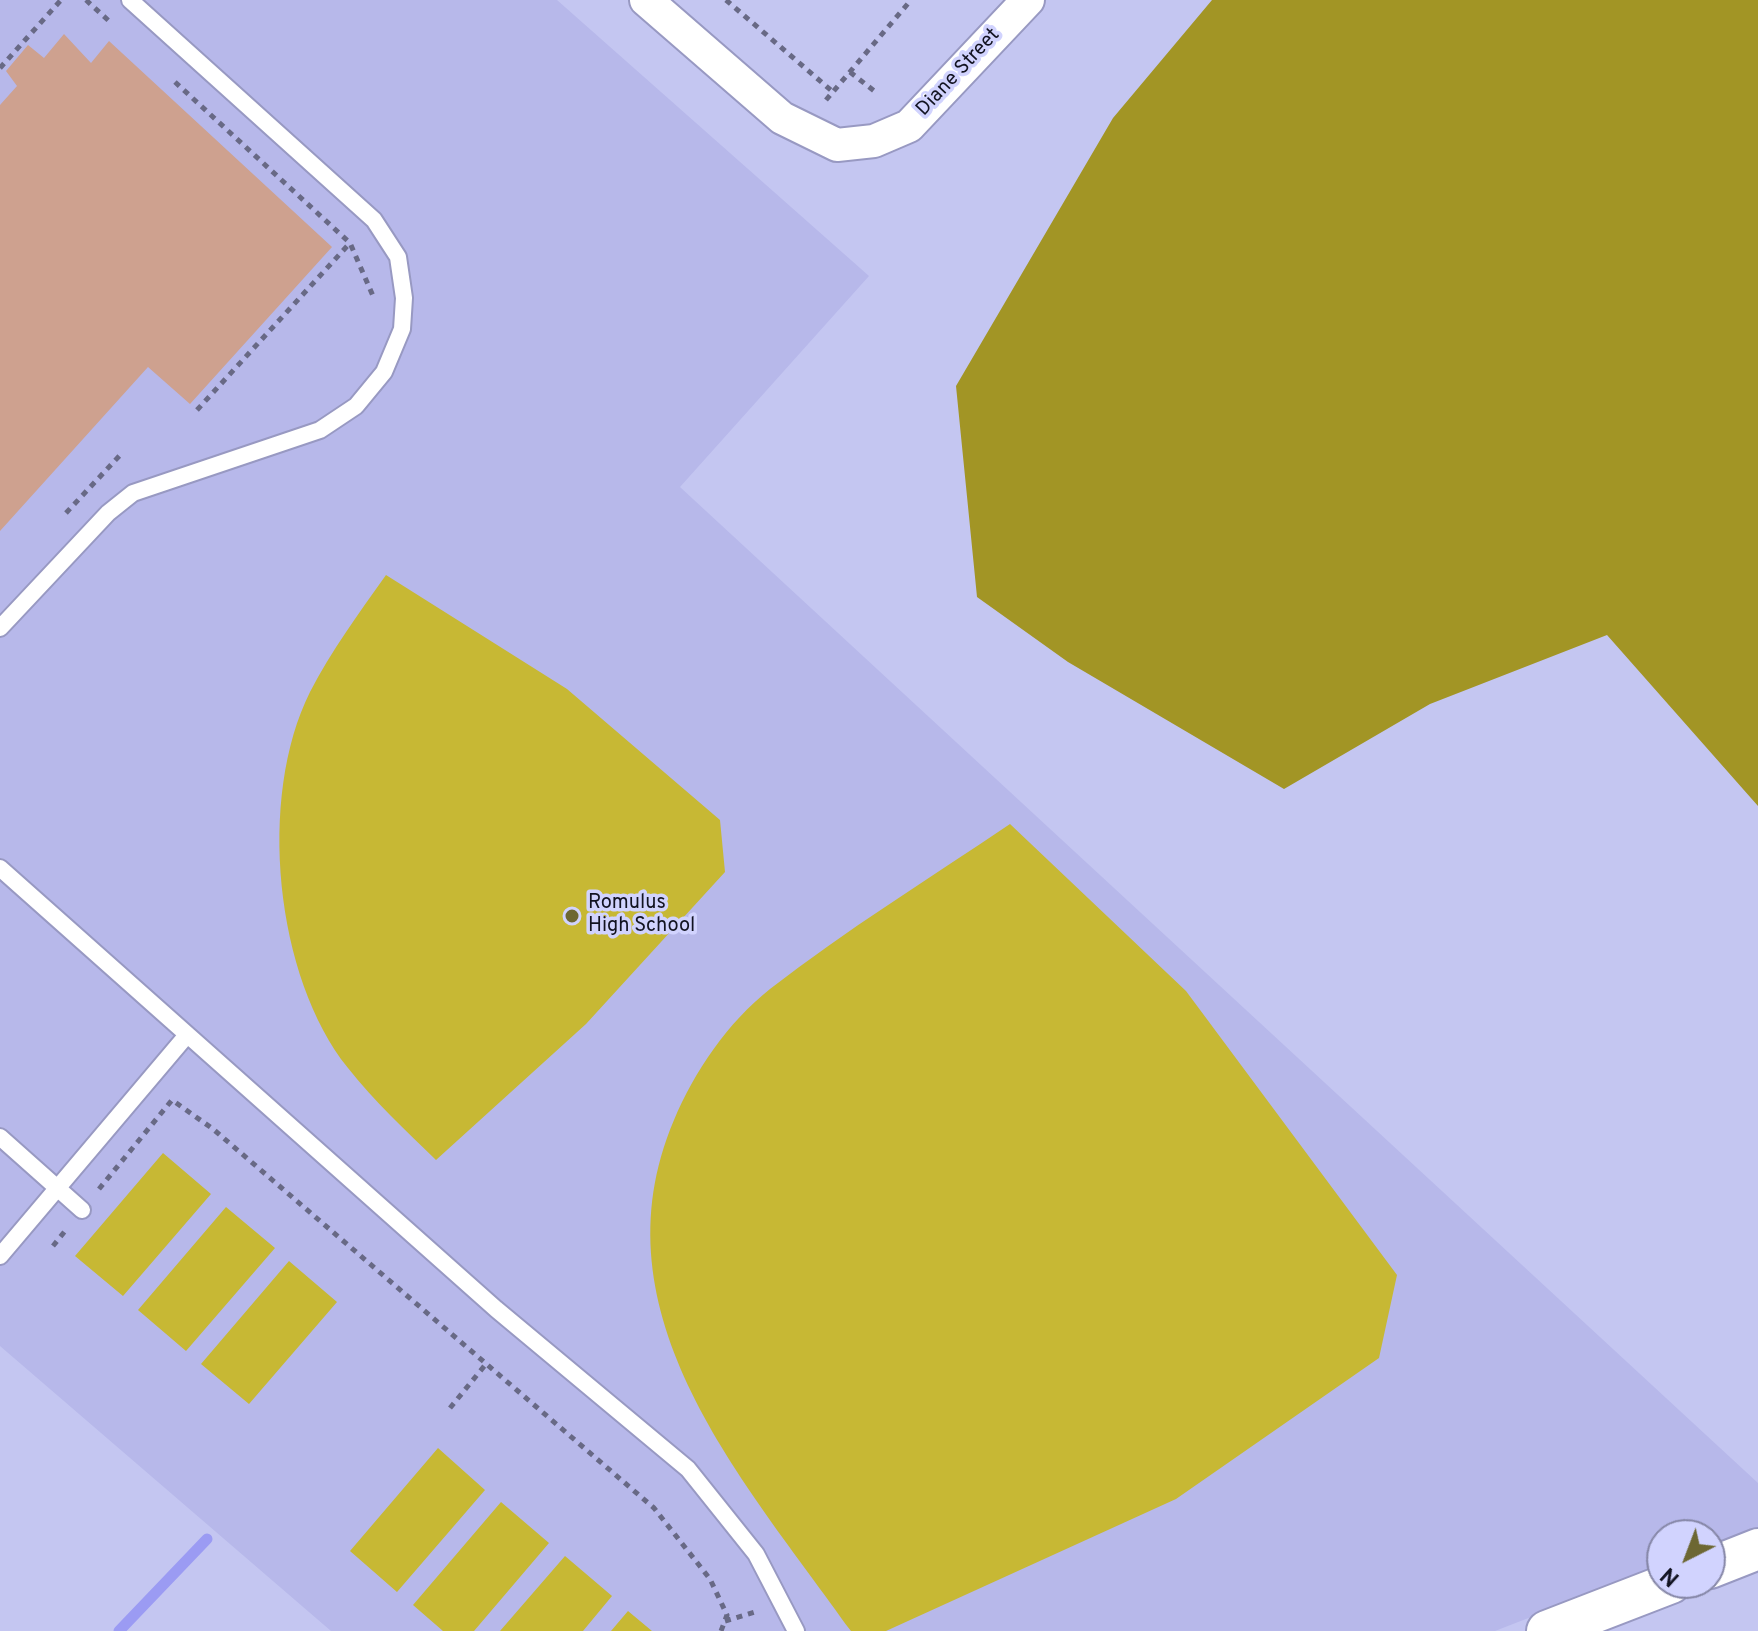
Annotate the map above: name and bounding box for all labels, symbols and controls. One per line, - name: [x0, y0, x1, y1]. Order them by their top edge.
- street label: Diane Street: [912, 24, 1006, 122]
- place label: Romulus High School: [588, 892, 695, 939]
- marker: Romulus High School: [563, 907, 581, 925]
- north arrow: [1646, 1519, 1726, 1599]
- text: N: [1656, 1560, 1686, 1591]

